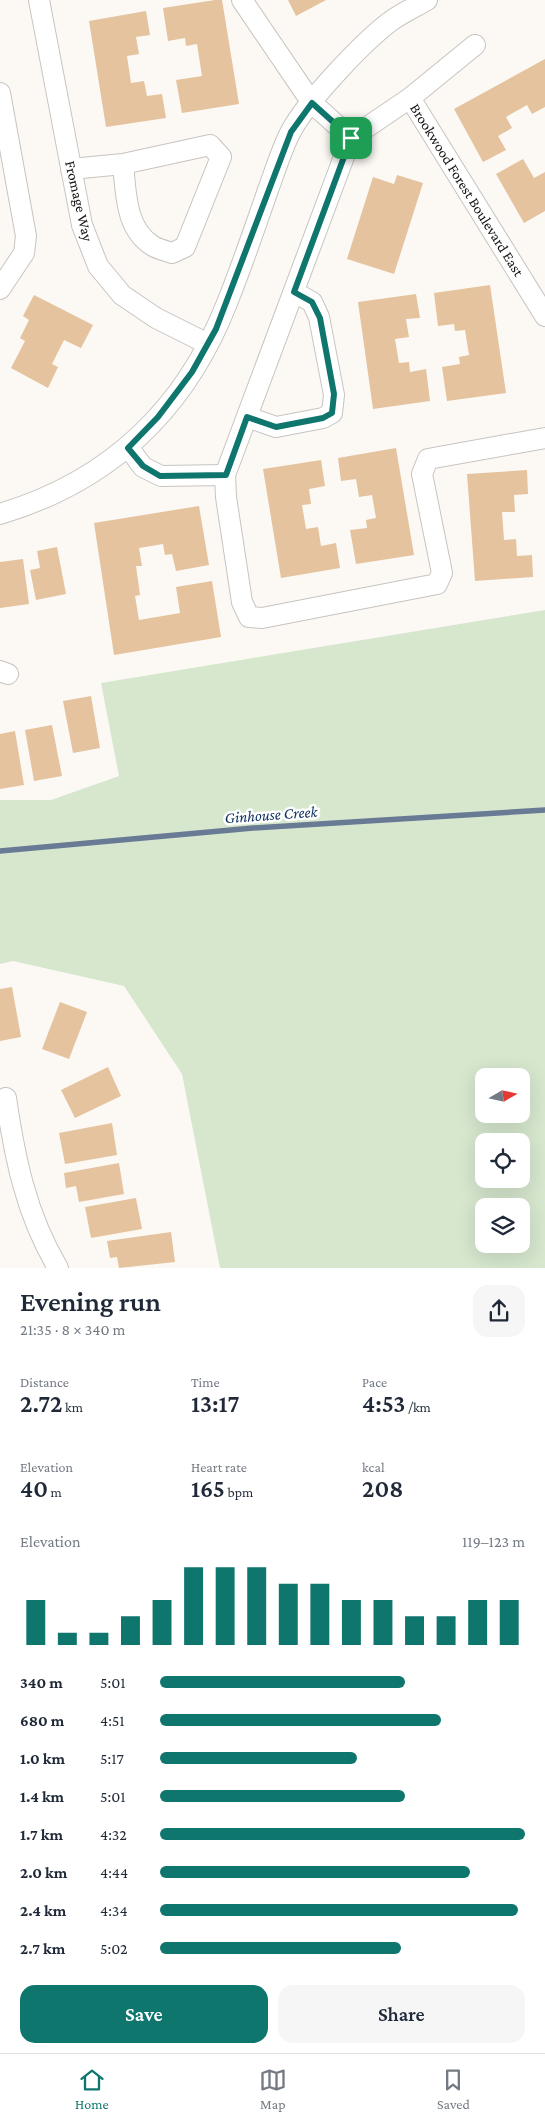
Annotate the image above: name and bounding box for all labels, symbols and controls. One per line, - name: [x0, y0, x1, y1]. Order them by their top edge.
- street label: Brookwood Forest Boulevard East: [407, 101, 528, 280]
- pin: [330, 117, 372, 159]
- icon: arrive: [337, 124, 365, 152]
- street label: Fromage Way: [61, 159, 96, 243]
- water label: Ginhouse Creek: [224, 803, 319, 826]
- north arrow: [475, 1068, 530, 1122]
- map controls: [475, 1068, 530, 1253]
- button: locate: [475, 1133, 530, 1188]
- button: layers: [475, 1198, 530, 1253]
- button: share: [473, 1285, 525, 1337]
- text: Evening run: [20, 1286, 161, 1317]
- text: 21:35 · 8 × 340 m: [20, 1321, 125, 1338]
- text: Distance: [20, 1374, 69, 1390]
- text: Time: [191, 1374, 220, 1390]
- text: Pace: [362, 1374, 387, 1390]
- text: 2.72: [20, 1390, 62, 1417]
- text: 13:17: [191, 1390, 239, 1417]
- text: 4:53: [362, 1390, 405, 1417]
- text: km: [62, 1399, 83, 1415]
- text: /km: [405, 1399, 431, 1415]
- text: Elevation: [20, 1459, 73, 1475]
- text: Heart rate: [191, 1459, 247, 1475]
- text: kcal: [362, 1459, 385, 1475]
- text: 40: [20, 1475, 48, 1502]
- text: 165: [191, 1475, 225, 1502]
- text: 208: [362, 1475, 403, 1502]
- text: m: [48, 1484, 62, 1500]
- text: bpm: [225, 1484, 253, 1500]
- text: Elevation: [20, 1533, 81, 1550]
- text: 119–123 m: [462, 1533, 525, 1550]
- text: 340 m: [20, 1674, 63, 1691]
- text: 5:01: [100, 1674, 126, 1691]
- text: 680 m: [20, 1712, 64, 1729]
- text: 4:51: [100, 1712, 125, 1729]
- text: 1.0 km: [20, 1750, 65, 1767]
- text: 5:17: [100, 1750, 124, 1767]
- text: 1.4 km: [20, 1788, 64, 1805]
- text: 5:01: [100, 1788, 126, 1805]
- text: 1.7 km: [20, 1826, 63, 1843]
- text: 4:32: [100, 1826, 127, 1843]
- text: 2.0 km: [20, 1864, 67, 1881]
- text: 4:44: [100, 1864, 128, 1881]
- text: 2.4 km: [20, 1902, 66, 1919]
- text: 4:34: [100, 1902, 128, 1919]
- text: 2.7 km: [20, 1940, 65, 1957]
- text: 5:02: [100, 1940, 128, 1957]
- button: Save: [20, 1985, 268, 2043]
- button: Share: [278, 1985, 525, 2043]
- tab: Home: [75, 2066, 109, 2112]
- tab: Map: [259, 2066, 287, 2112]
- tab: Saved: [437, 2066, 470, 2112]

